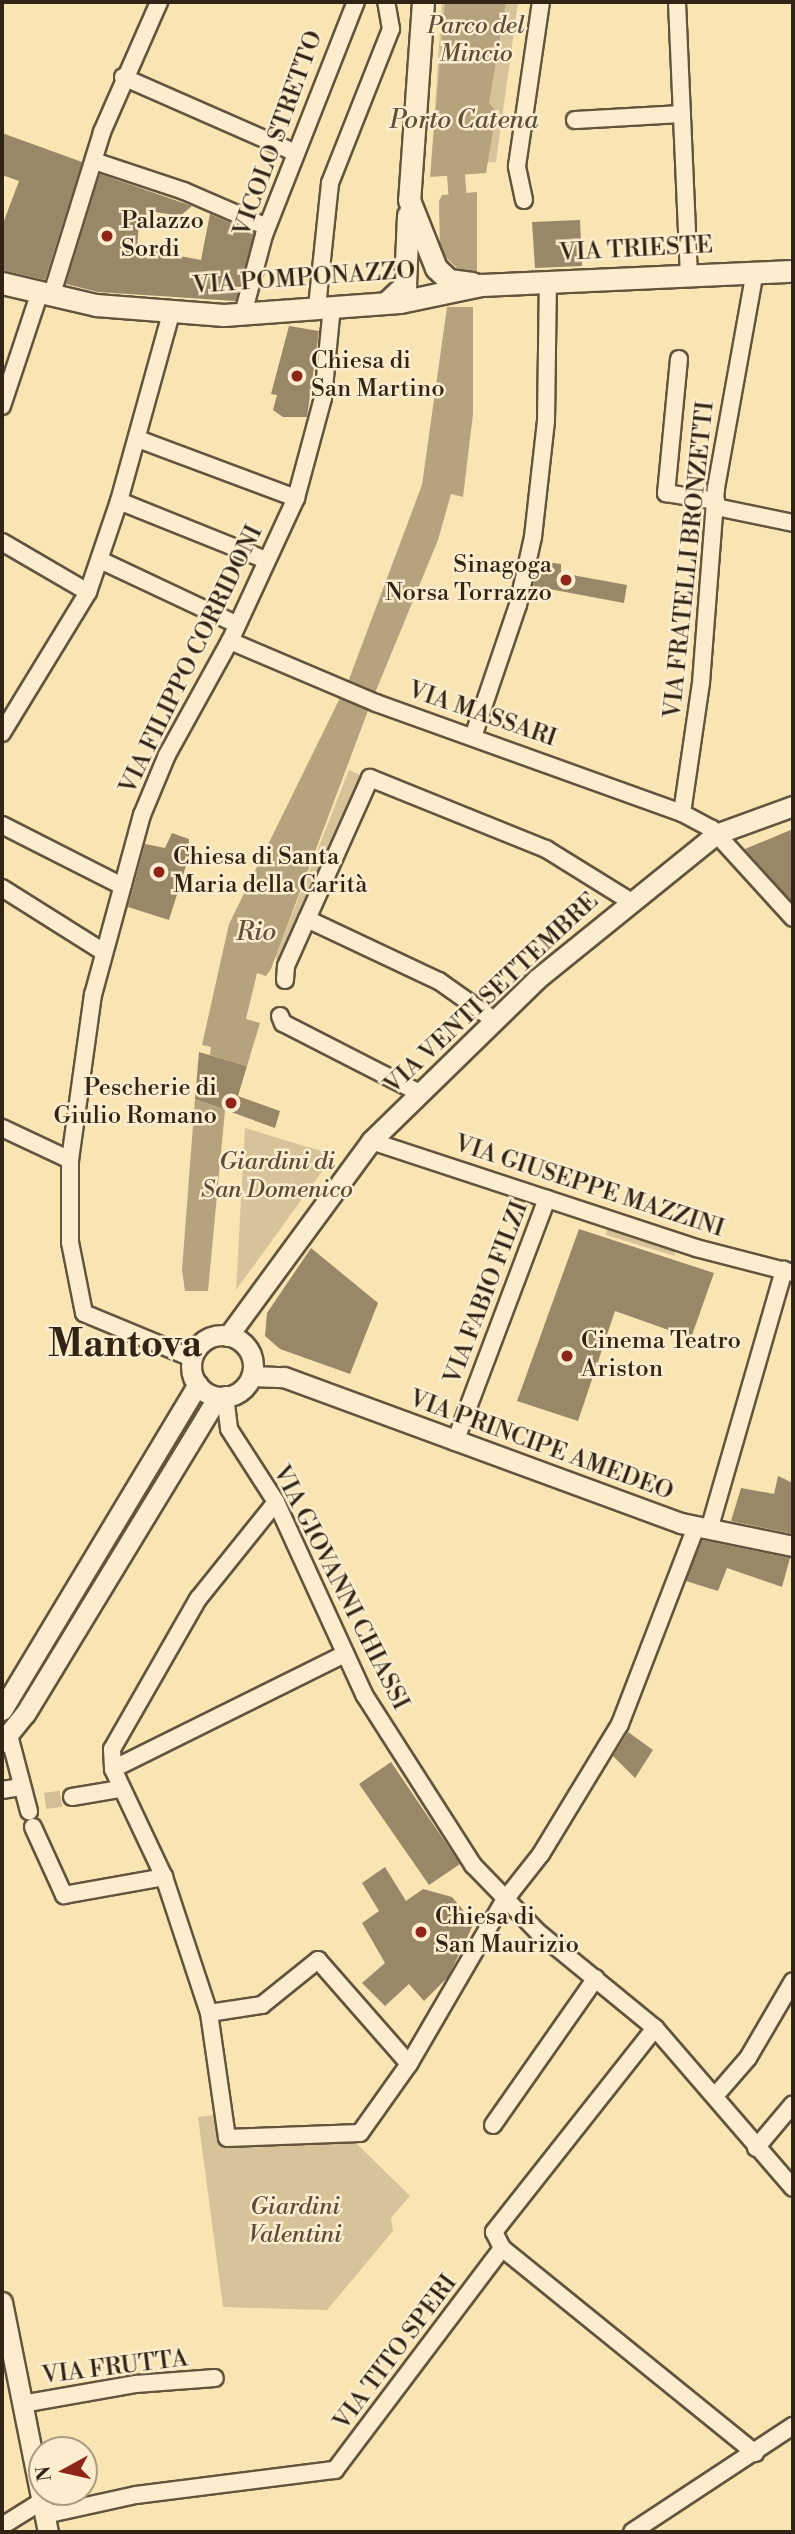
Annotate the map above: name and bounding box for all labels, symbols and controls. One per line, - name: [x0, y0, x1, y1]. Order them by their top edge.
- park label: Parco del Mincio: [427, 13, 525, 69]
- street label: VICOLO STRETTO: [228, 27, 330, 241]
- water label: Porto Catena: [390, 105, 538, 137]
- place label: Palazzo Sordi: [121, 208, 204, 264]
- marker: Palazzo Sordi: [99, 228, 115, 244]
- street label: VIA TRIESTE: [558, 232, 714, 268]
- street label: VIA POMPONAZZO: [192, 257, 416, 301]
- place label: Chiesa di San Martino: [311, 348, 445, 404]
- marker: Chiesa di San Martino: [289, 368, 305, 384]
- street label: VIA FRATELLI BRONZETTI: [659, 400, 721, 720]
- street label: VIA FILIPPO CORRIDONI: [114, 521, 270, 799]
- place label: Sinagoga Norsa Torrazzo: [385, 552, 552, 608]
- marker: Sinagoga Norsa Torrazzo: [558, 572, 574, 588]
- street label: VIA MASSARI: [404, 676, 560, 754]
- place label: Chiesa di Santa Maria della Carità: [173, 844, 367, 900]
- marker: Chiesa di Santa Maria della Carità: [151, 864, 167, 880]
- street label: VIA VENTI SETTEMBRE: [379, 887, 605, 1101]
- water label: Rio: [236, 917, 276, 949]
- place label: Pescherie di Giulio Romano: [53, 1075, 217, 1131]
- marker: Pescherie di Giulio Romano: [223, 1095, 239, 1111]
- street label: VIA GIUSEPPE MAZZINI: [451, 1130, 727, 1244]
- park label: Giardini di San Domenico: [201, 1149, 353, 1205]
- street label: VIA FABIO FILZI: [439, 1198, 535, 1388]
- district label: Mantova: [48, 1322, 202, 1368]
- place label: Cinema Teatro Ariston: [581, 1328, 741, 1384]
- marker: Cinema Teatro Ariston: [559, 1348, 575, 1364]
- street label: VIA PRINCIPE AMEDEO: [405, 1385, 677, 1507]
- street label: VIA GIOVANNI CHIASSI: [266, 1461, 414, 1715]
- place label: Chiesa di San Maurizio: [435, 1904, 579, 1960]
- marker: Chiesa di San Maurizio: [413, 1924, 429, 1940]
- park label: Giardini Valentini: [248, 2194, 342, 2250]
- street label: VIA TITO SPERI: [328, 2270, 464, 2436]
- street label: VIA FRUTTA: [40, 2345, 190, 2391]
- north arrow: [28, 2436, 98, 2506]
- text: N: [31, 2465, 57, 2483]

